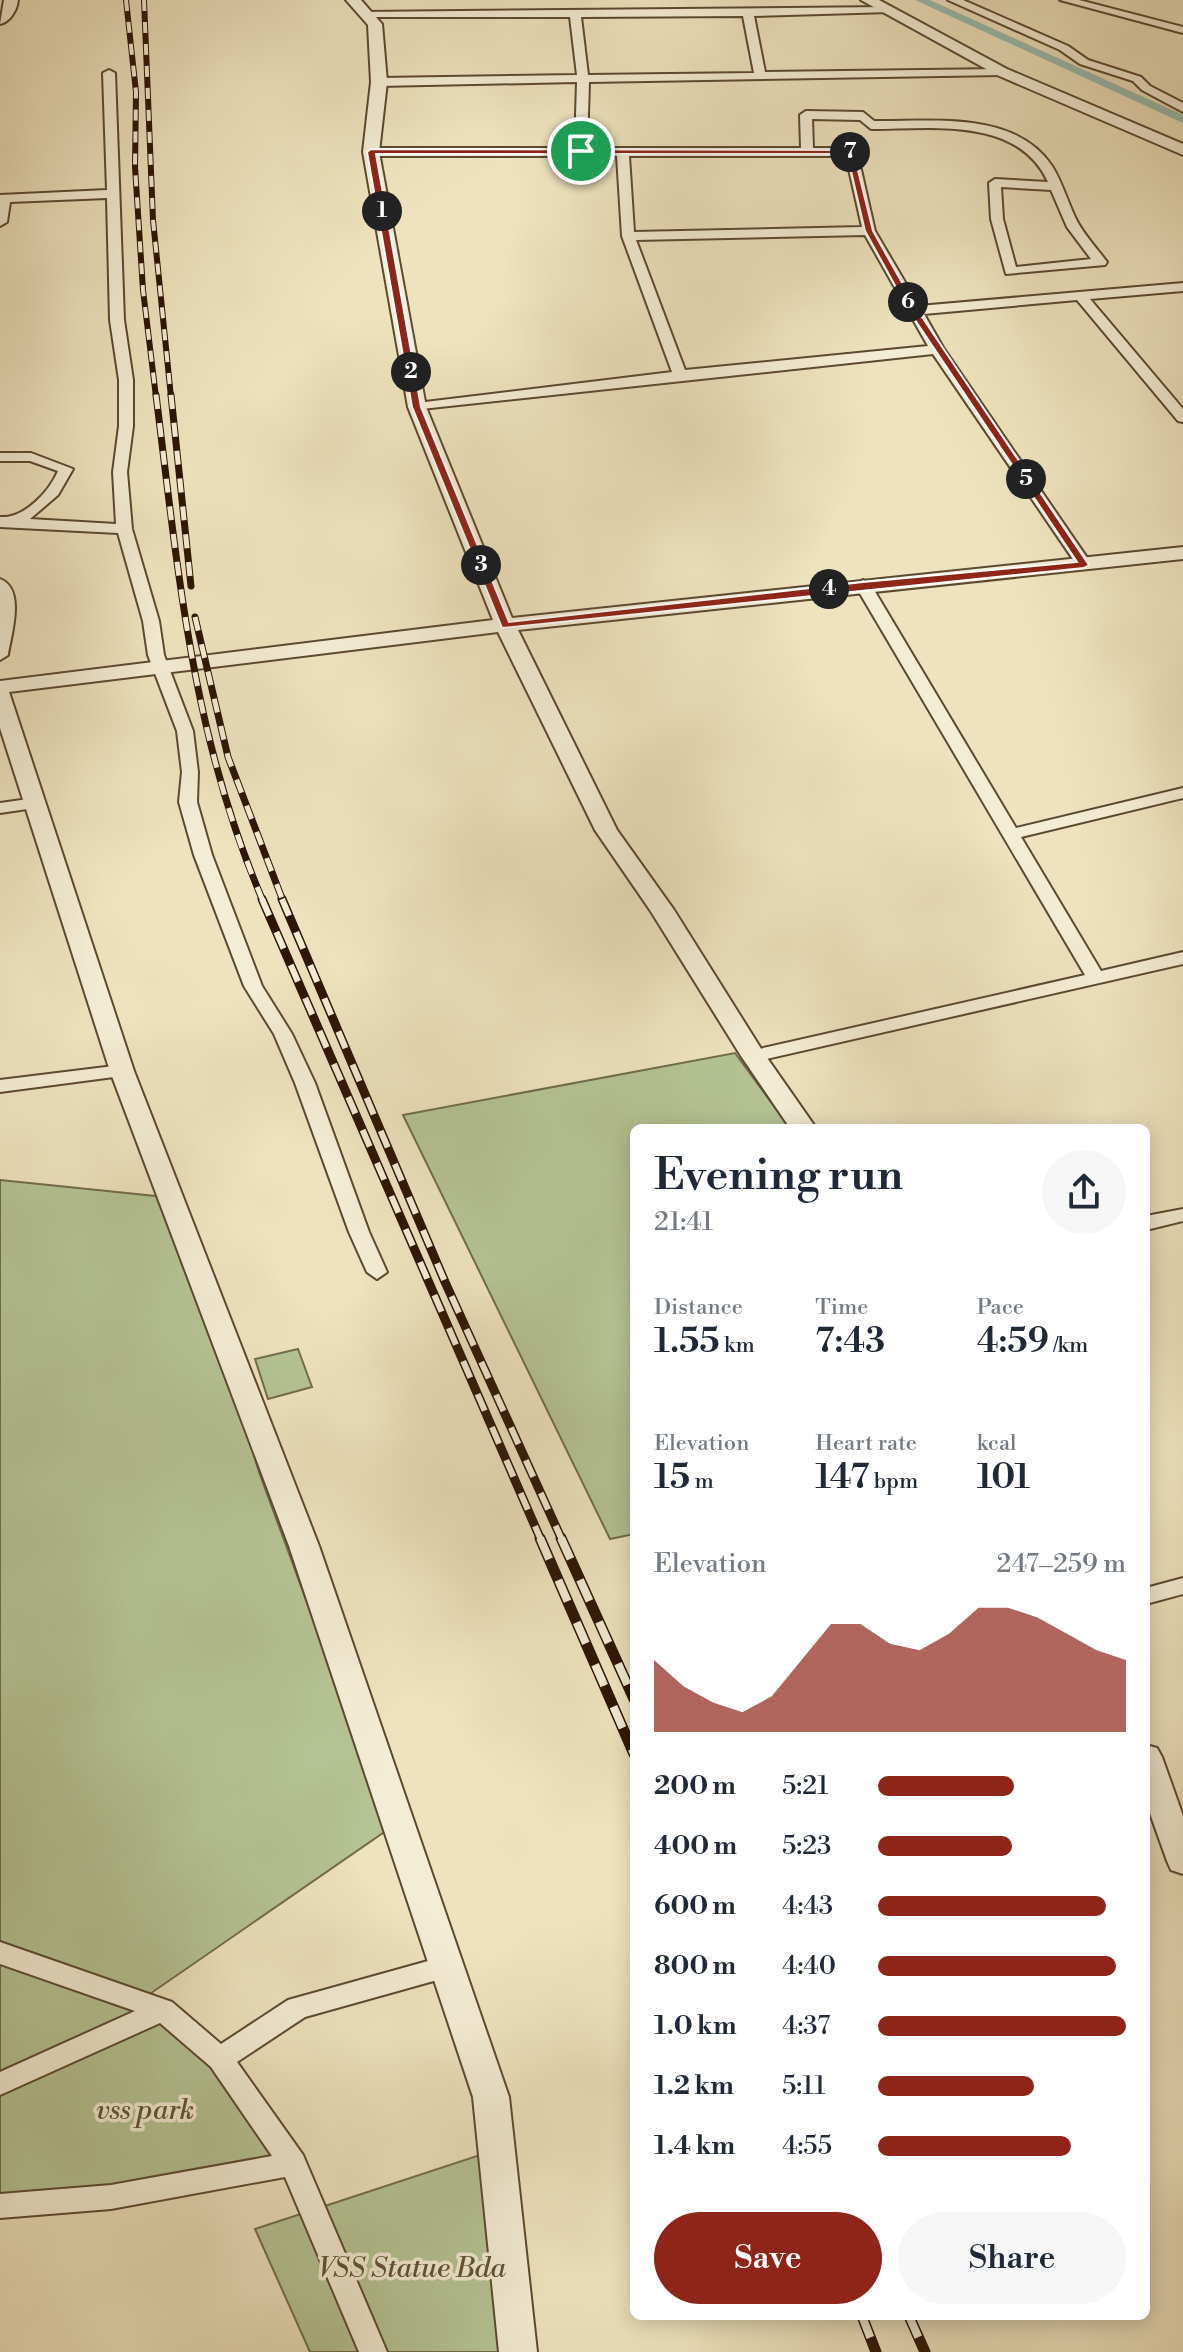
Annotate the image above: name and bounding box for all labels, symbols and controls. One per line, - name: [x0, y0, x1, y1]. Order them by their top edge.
- pin: [547, 117, 615, 185]
- icon: arrive: [559, 129, 603, 173]
- pin: 7: [830, 132, 870, 172]
- text: 7: [844, 138, 856, 165]
- pin: 1: [362, 191, 402, 231]
- text: 1: [377, 197, 387, 224]
- pin: 6: [888, 282, 928, 322]
- text: 6: [901, 288, 915, 315]
- pin: 2: [391, 352, 431, 392]
- text: 2: [404, 358, 418, 385]
- pin: 5: [1006, 459, 1046, 499]
- text: 5: [1019, 465, 1033, 492]
- pin: 3: [461, 545, 501, 585]
- text: 3: [474, 551, 488, 578]
- pin: 4: [809, 569, 849, 609]
- text: 4: [822, 575, 836, 602]
- text: Evening run: [654, 1148, 903, 1203]
- button: share: [1042, 1150, 1126, 1234]
- text: 21:41: [654, 1206, 713, 1238]
- text: Distance: [654, 1294, 743, 1321]
- text: Time: [815, 1294, 868, 1321]
- text: Pace: [977, 1294, 1024, 1321]
- text: 1.55: [654, 1321, 720, 1363]
- text: 7:43: [815, 1321, 885, 1363]
- text: 4:59: [977, 1321, 1049, 1363]
- text: km: [720, 1332, 755, 1359]
- text: /km: [1049, 1332, 1088, 1359]
- text: Elevation: [654, 1430, 749, 1457]
- text: Heart rate: [815, 1430, 917, 1457]
- text: kcal: [977, 1430, 1017, 1457]
- text: 15: [654, 1457, 690, 1499]
- text: 147: [815, 1457, 869, 1499]
- text: 101: [977, 1457, 1030, 1499]
- text: m: [690, 1468, 714, 1495]
- text: bpm: [869, 1468, 918, 1495]
- text: Elevation: [654, 1548, 767, 1580]
- text: 247–259 m: [996, 1548, 1126, 1580]
- text: 200 m: [654, 1770, 736, 1802]
- text: 5:21: [782, 1770, 829, 1802]
- text: 400 m: [654, 1830, 737, 1862]
- text: 5:23: [782, 1830, 831, 1862]
- text: 600 m: [654, 1890, 736, 1922]
- text: 4:43: [782, 1890, 833, 1922]
- text: 800 m: [654, 1950, 736, 1982]
- text: 4:40: [782, 1950, 836, 1982]
- text: 1.0 km: [654, 2010, 737, 2042]
- text: 4:37: [782, 2010, 830, 2042]
- text: 1.2 km: [654, 2070, 734, 2102]
- text: 5:11: [782, 2070, 825, 2102]
- park label: vss park: [96, 2093, 194, 2128]
- text: 1.4 km: [654, 2130, 735, 2162]
- text: 4:55: [782, 2130, 832, 2162]
- button: Save: [654, 2212, 882, 2304]
- button: Share: [898, 2212, 1126, 2304]
- park label: VSS Statue Bda: [318, 2251, 506, 2286]

